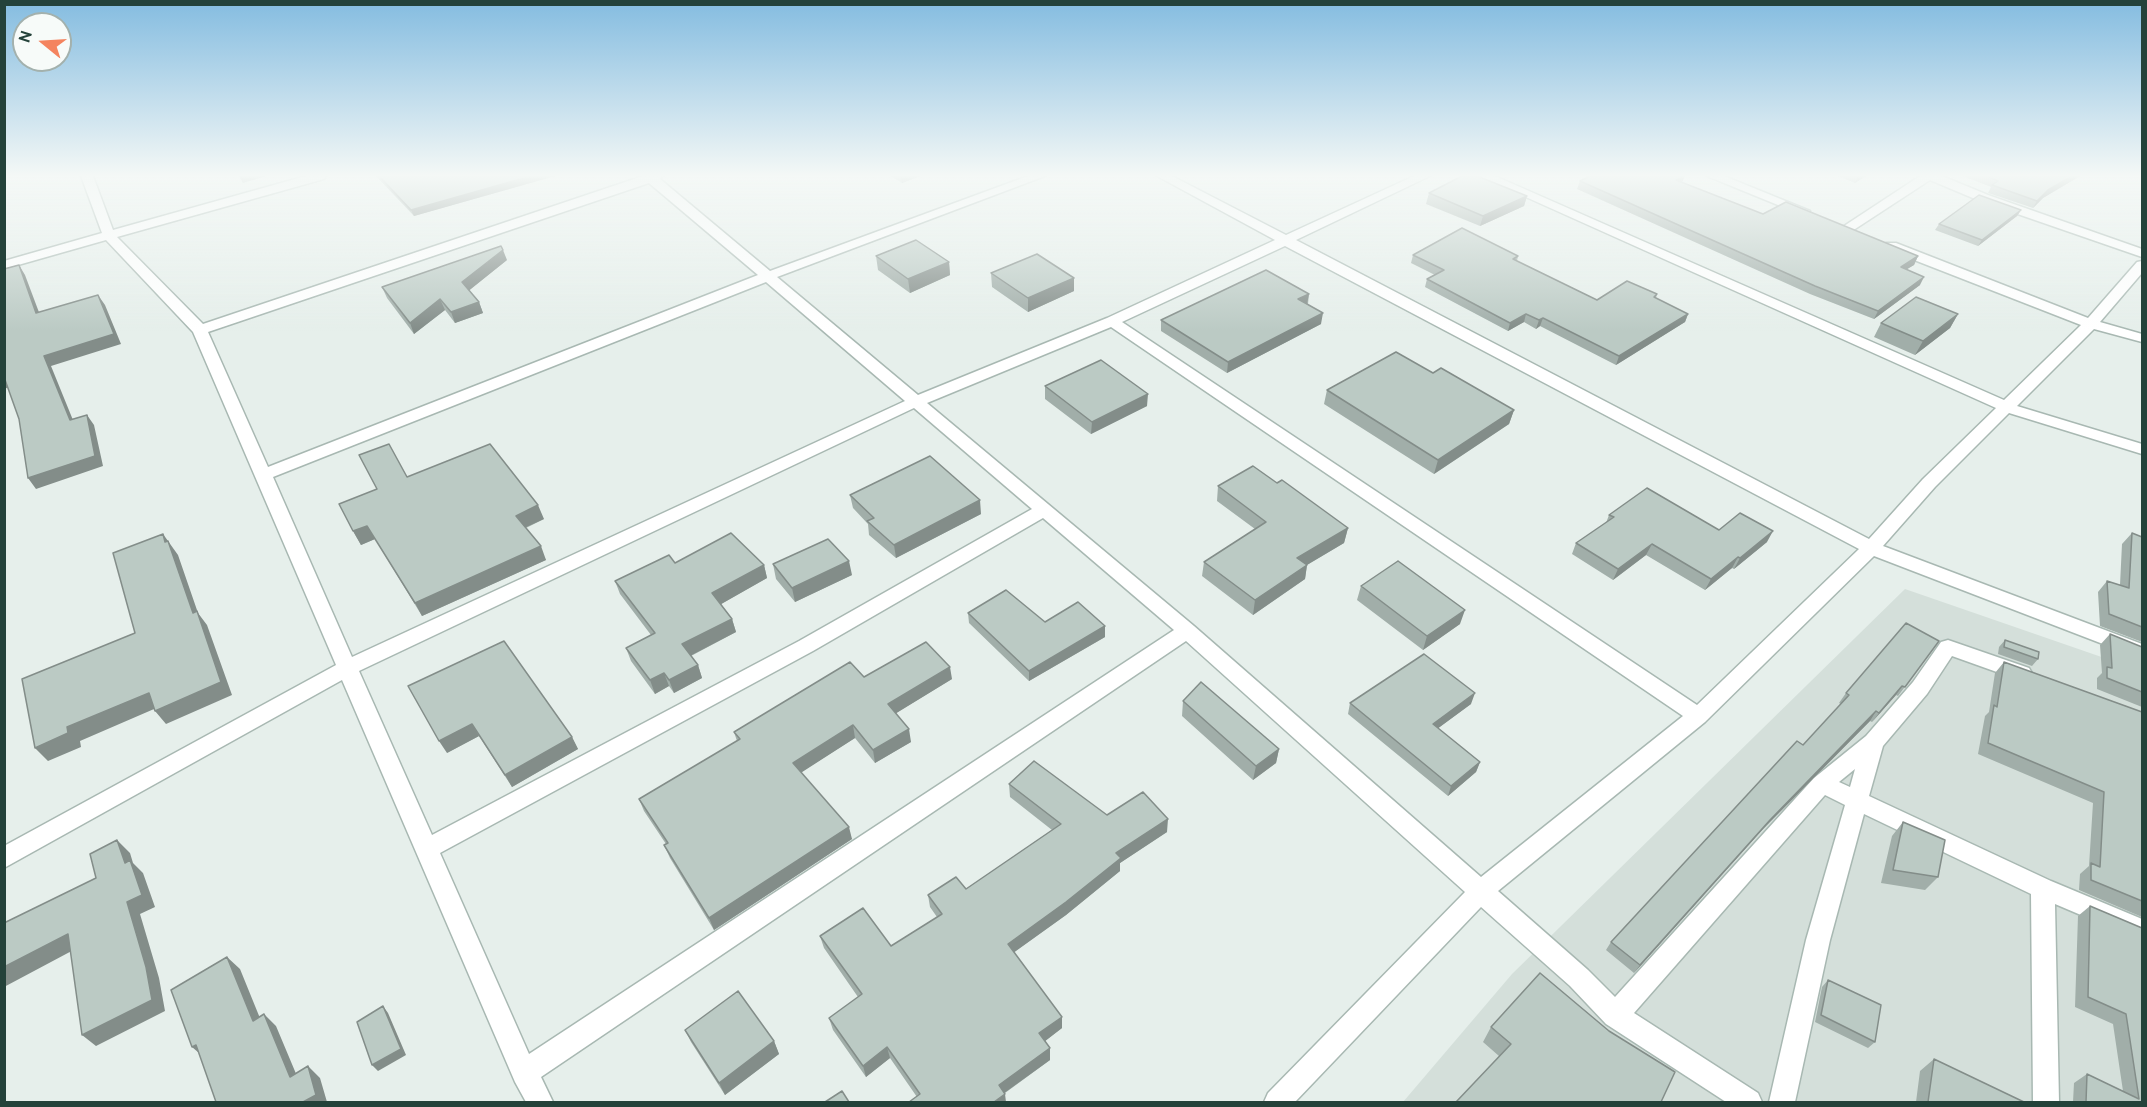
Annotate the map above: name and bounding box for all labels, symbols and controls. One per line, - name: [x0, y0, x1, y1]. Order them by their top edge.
- north arrow: [12, 12, 72, 72]
- text: N: [15, 28, 38, 46]

